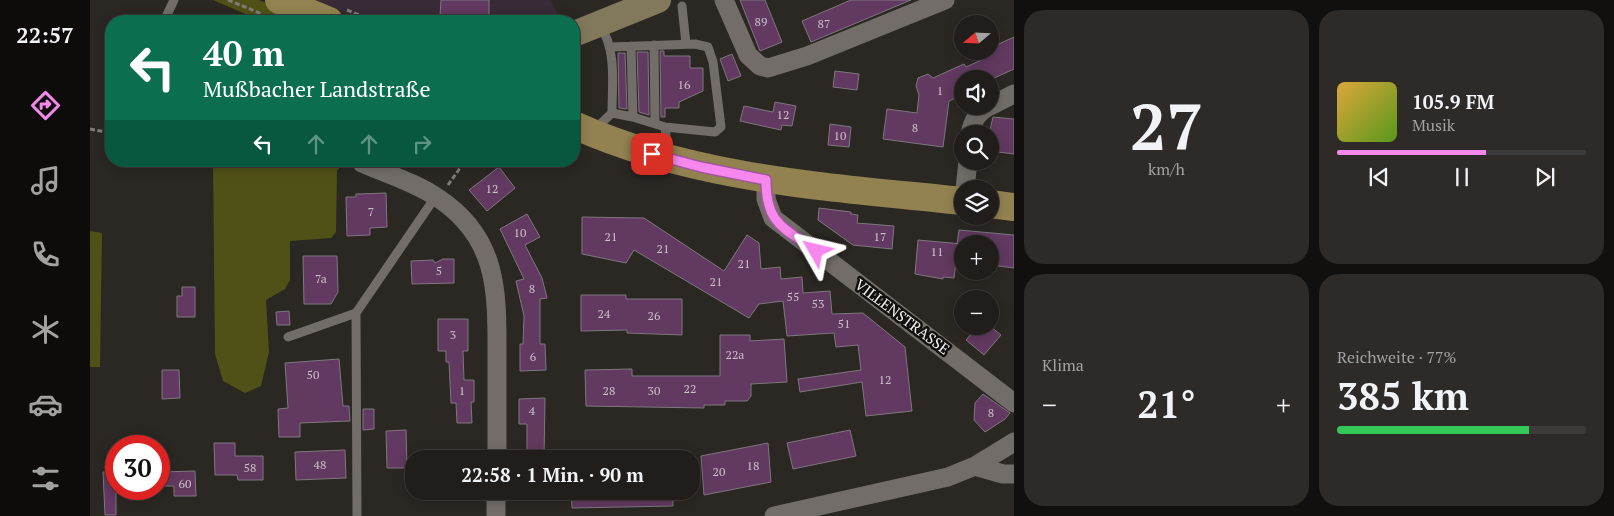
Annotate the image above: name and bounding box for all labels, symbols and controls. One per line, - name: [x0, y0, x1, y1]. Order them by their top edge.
- house number: 89: [755, 14, 767, 29]
- north arrow: [954, 15, 999, 60]
- map controls: [954, 15, 999, 335]
- house number: 87: [818, 16, 830, 31]
- text: 22:57: [16, 20, 74, 49]
- text: 40 m: [203, 30, 284, 76]
- icon: left: [120, 35, 185, 100]
- button: sound: [954, 70, 999, 115]
- text: Mußbacher Landstraße: [203, 74, 431, 103]
- house number: 16: [678, 77, 691, 92]
- text: 27: [1130, 82, 1203, 169]
- house number: 1: [937, 83, 943, 98]
- icon: directions: [28, 88, 63, 123]
- text: 105.9 FM: [1412, 89, 1494, 114]
- house number: 12: [777, 107, 789, 122]
- text: Musik: [1412, 114, 1455, 136]
- house number: 8: [912, 120, 918, 135]
- button: search: [954, 125, 999, 170]
- house number: 10: [834, 128, 846, 143]
- icon: left: [249, 130, 277, 158]
- icon: ahead: [302, 130, 330, 158]
- icon: ahead: [355, 130, 383, 158]
- icon: right: [408, 130, 436, 158]
- pin: [631, 133, 673, 175]
- icon: arrive: [638, 140, 666, 168]
- text: km/h: [1148, 158, 1185, 180]
- icon: music: [28, 163, 63, 198]
- icon: previous: [1365, 163, 1393, 191]
- icon: pause: [1448, 163, 1476, 191]
- icon: next: [1531, 163, 1559, 191]
- button: layers: [954, 180, 999, 225]
- house number: 12: [486, 181, 498, 196]
- house number: 7: [368, 204, 374, 219]
- position arrow: [789, 224, 841, 276]
- house number: 10: [514, 225, 526, 240]
- house number: 21: [605, 229, 617, 244]
- house number: 17: [874, 229, 886, 244]
- button: +: [954, 235, 999, 280]
- icon: phone: [28, 237, 63, 272]
- house number: 21: [657, 241, 669, 256]
- house number: 11: [931, 244, 943, 259]
- house number: 21: [738, 256, 750, 271]
- house number: 5: [436, 263, 442, 278]
- house number: 7a: [315, 271, 327, 286]
- house number: 21: [710, 274, 722, 289]
- street label: VILLENSTRASSE: [851, 274, 954, 358]
- house number: 8: [529, 281, 535, 296]
- house number: 55: [787, 289, 799, 304]
- button: −: [954, 290, 999, 335]
- house number: 53: [812, 296, 824, 311]
- house number: 24: [598, 306, 611, 321]
- house number: 26: [648, 308, 661, 323]
- icon: climate: [28, 312, 63, 347]
- house number: 51: [838, 316, 850, 331]
- house number: 3: [450, 327, 456, 342]
- text: Reichweite · 77%: [1337, 346, 1457, 368]
- house number: 22a: [726, 347, 744, 362]
- house number: 6: [530, 349, 537, 364]
- text: Klima: [1042, 354, 1084, 376]
- house number: 50: [307, 367, 319, 382]
- text: 385 km: [1337, 371, 1469, 421]
- house number: 12: [879, 372, 891, 387]
- text: 21°: [1137, 379, 1196, 429]
- house number: 22: [684, 381, 696, 396]
- house number: 1: [459, 383, 465, 398]
- house number: 28: [603, 383, 615, 398]
- house number: 30: [648, 383, 660, 398]
- text: −: [1042, 386, 1057, 423]
- text: +: [1276, 386, 1291, 423]
- icon: car: [28, 387, 63, 422]
- house number: 4: [529, 403, 536, 418]
- house number: 8: [988, 405, 994, 420]
- speed limit sign: 30: [105, 435, 170, 500]
- house number: 48: [314, 457, 326, 472]
- house number: 18: [747, 458, 759, 473]
- house number: 58: [244, 460, 256, 475]
- icon: filters: [28, 461, 63, 496]
- text: 22:58 · 1 Min. · 90 m: [461, 462, 644, 487]
- house number: 20: [713, 464, 725, 479]
- house number: 60: [179, 476, 191, 491]

